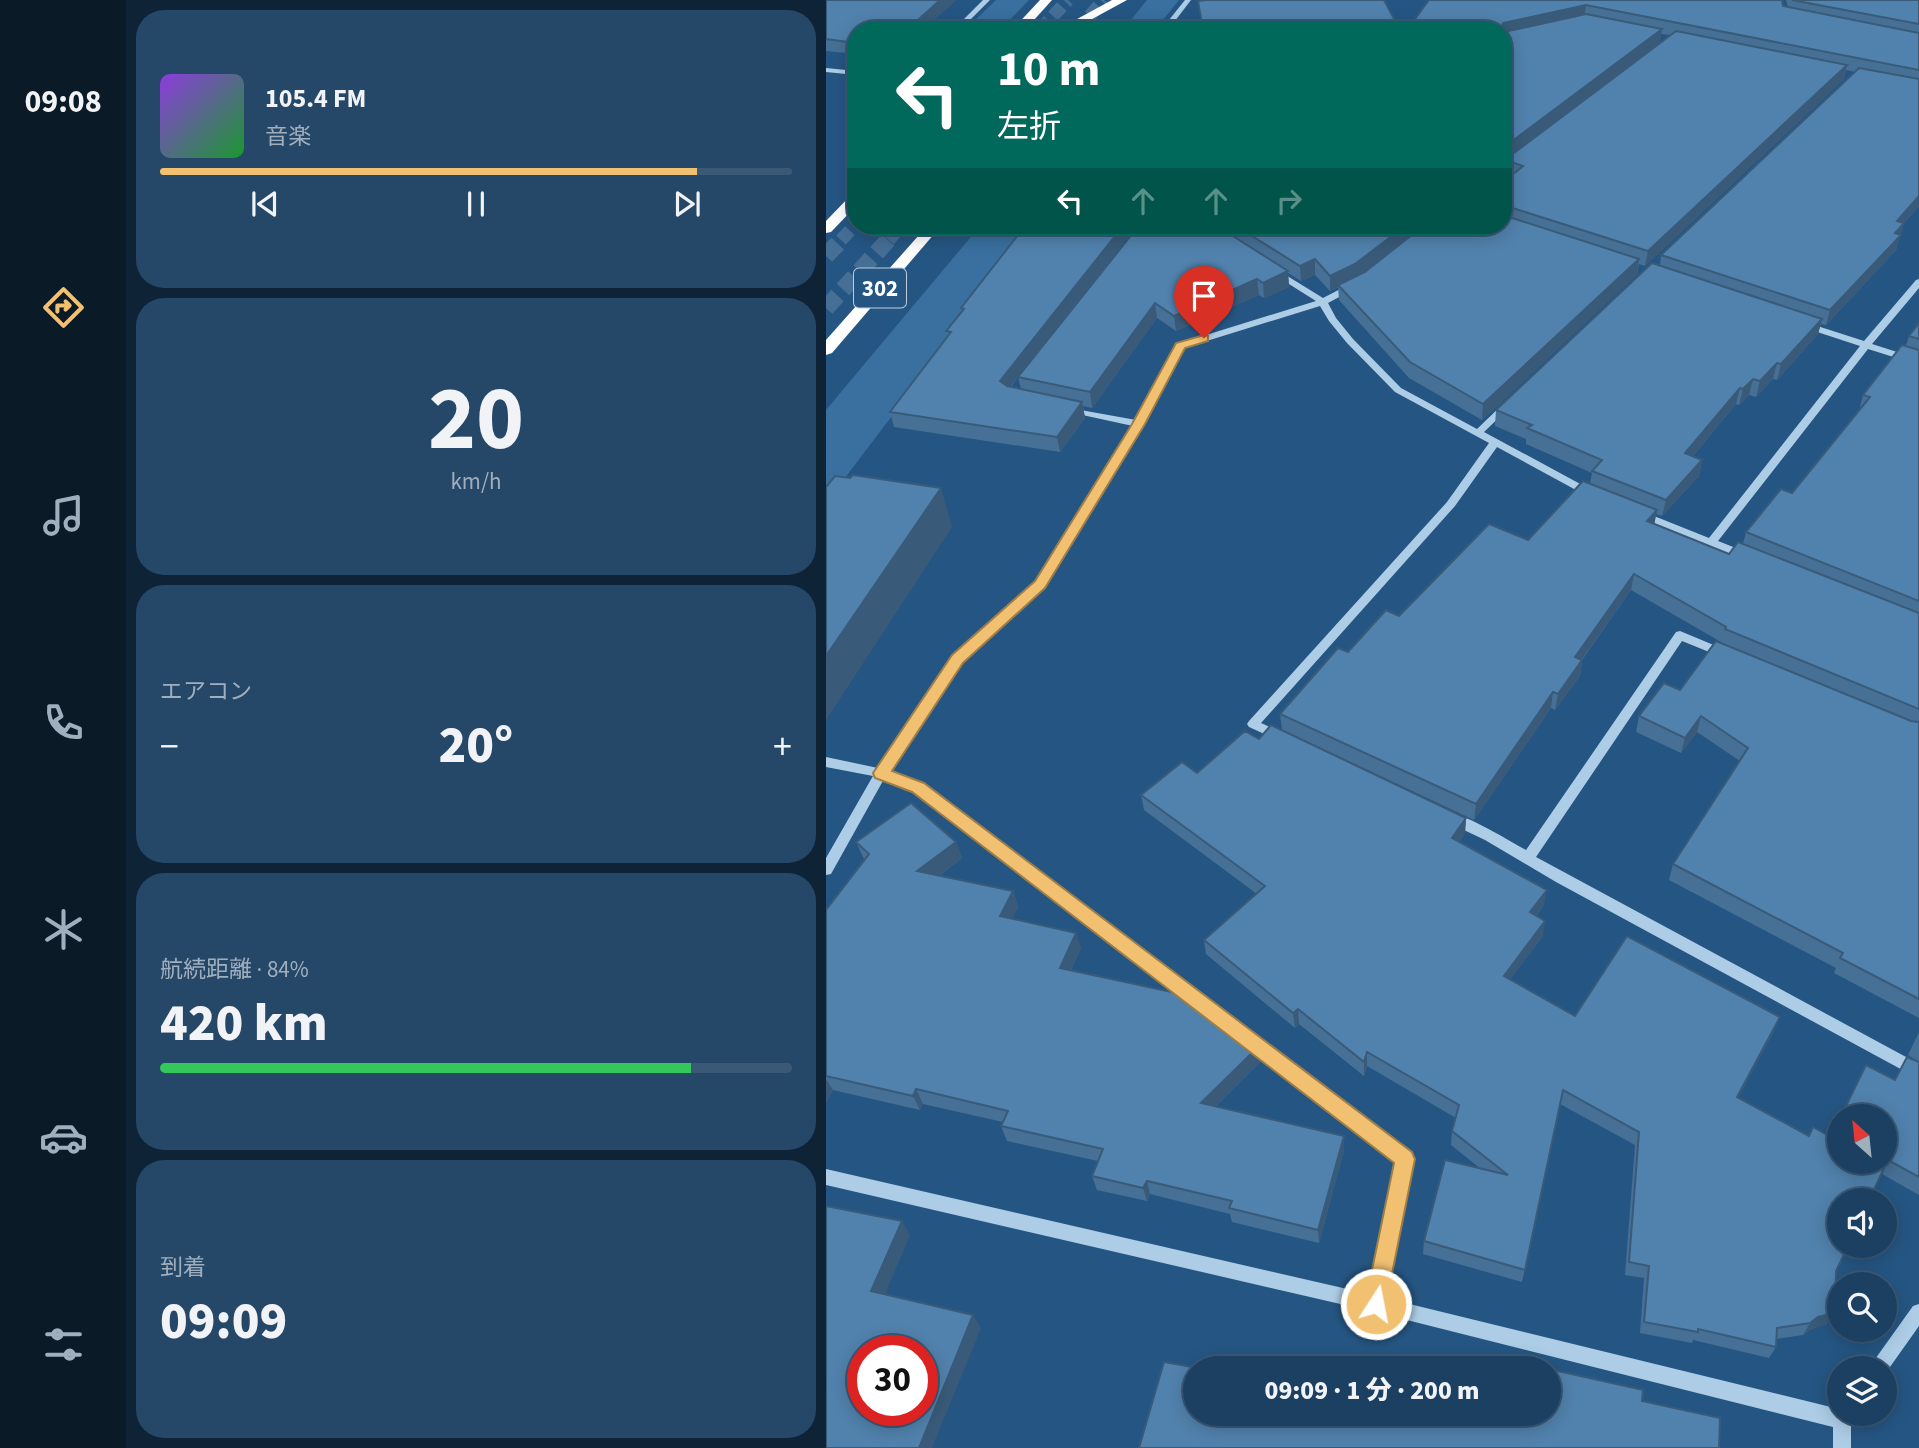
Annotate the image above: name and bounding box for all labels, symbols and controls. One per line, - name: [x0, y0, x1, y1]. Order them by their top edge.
- text: 10 m: [997, 35, 1101, 105]
- icon: left: [882, 49, 973, 140]
- text: 09:08: [24, 79, 102, 125]
- text: 105.4 FM: [265, 80, 366, 117]
- text: 左折: [997, 104, 1061, 150]
- text: 音楽: [265, 120, 311, 153]
- icon: left: [1051, 182, 1089, 220]
- icon: ahead: [1124, 182, 1162, 220]
- icon: ahead: [1197, 182, 1235, 220]
- icon: right: [1270, 182, 1308, 220]
- icon: previous: [246, 185, 284, 223]
- icon: pause: [457, 185, 495, 223]
- icon: next: [668, 185, 706, 223]
- pin: [1174, 266, 1234, 338]
- road number: 302: [854, 268, 906, 308]
- icon: arrive: [1185, 277, 1223, 315]
- icon: directions: [39, 283, 88, 332]
- text: 20: [428, 355, 524, 484]
- text: km/h: [450, 465, 502, 498]
- icon: music: [39, 491, 88, 540]
- text: エアコン: [160, 675, 252, 708]
- icon: phone: [39, 698, 88, 747]
- text: 20°: [439, 709, 513, 783]
- text: −: [160, 720, 179, 774]
- text: +: [773, 720, 792, 774]
- icon: climate: [39, 905, 88, 954]
- text: 航続距離 · 84%: [160, 953, 309, 986]
- text: 420 km: [160, 987, 328, 1061]
- north arrow: [1827, 1104, 1897, 1174]
- map controls: [1827, 1104, 1897, 1426]
- icon: car: [39, 1113, 88, 1162]
- button: sound: [1827, 1188, 1897, 1258]
- text: 到着: [160, 1251, 206, 1284]
- position arrow: [1339, 1267, 1413, 1341]
- button: search: [1827, 1272, 1897, 1342]
- text: 09:09: [160, 1285, 287, 1359]
- icon: filters: [39, 1320, 88, 1369]
- speed limit sign: 30: [847, 1335, 938, 1426]
- button: layers: [1827, 1356, 1897, 1426]
- text: 09:09 · 1 分 · 200 m: [1265, 1372, 1479, 1409]

